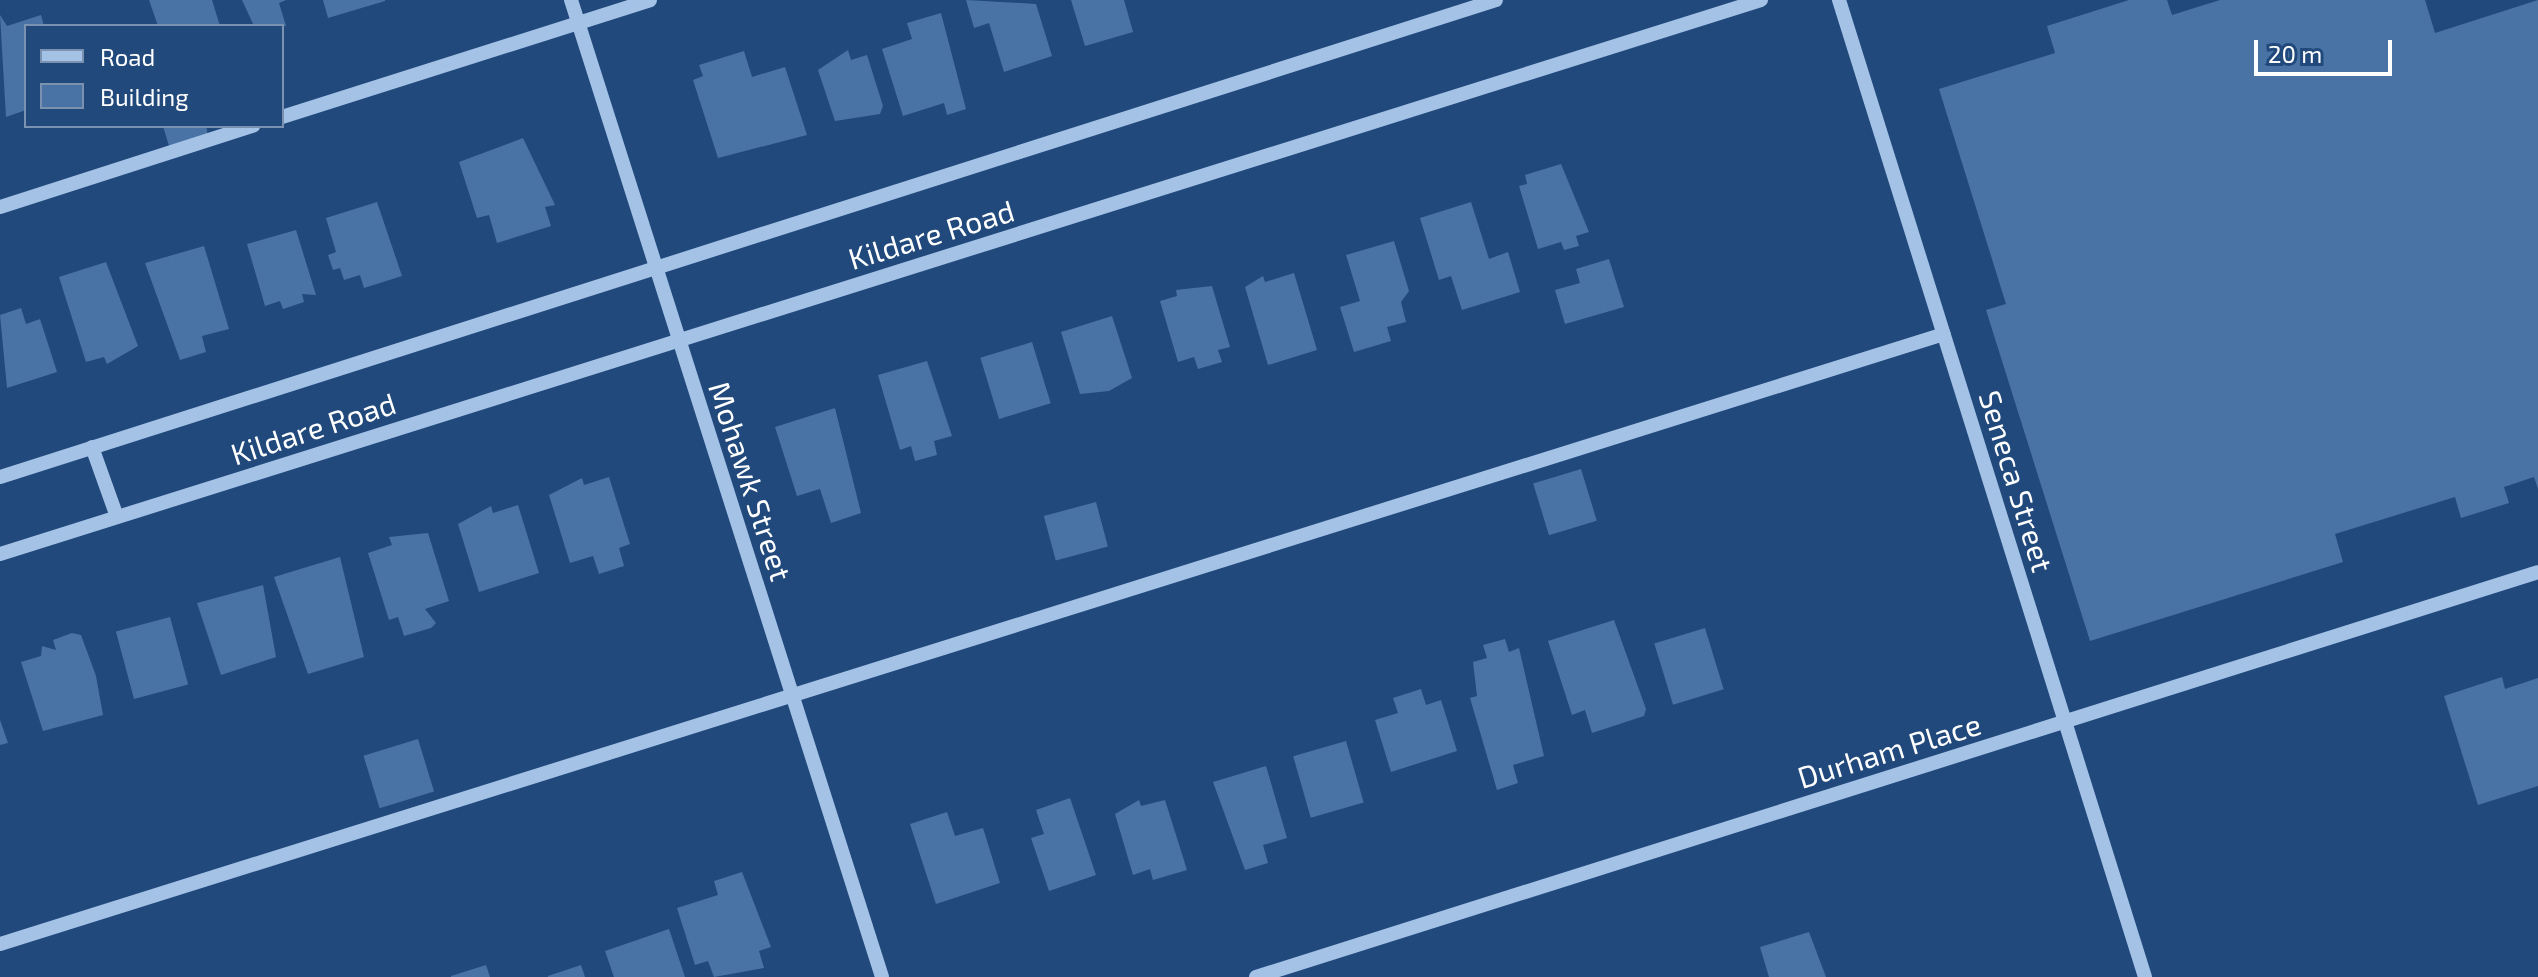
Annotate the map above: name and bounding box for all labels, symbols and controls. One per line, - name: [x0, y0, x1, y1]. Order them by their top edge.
- legend: [24, 24, 284, 128]
- scale bar: [2258, 24, 2396, 74]
- text: 20 m: [2268, 39, 2322, 68]
- text: Road: [100, 42, 155, 71]
- text: Building: [100, 82, 189, 111]
- street label: Kildare Road: [844, 192, 1018, 276]
- street label: Mohawk Street: [702, 377, 800, 585]
- street label: Kildare Road: [226, 384, 400, 472]
- street label: Seneca Street: [1972, 386, 2062, 576]
- street label: Durham Place: [1793, 705, 1985, 795]

